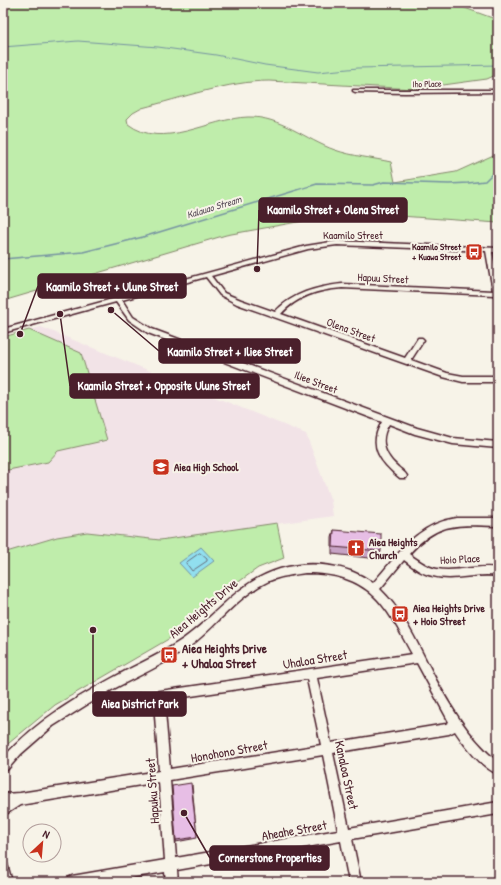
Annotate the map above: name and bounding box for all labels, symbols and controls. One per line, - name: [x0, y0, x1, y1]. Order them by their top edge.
- street label: Iho Place: [412, 78, 442, 90]
- water label: Kalauao Stream: [185, 192, 244, 221]
- callout: Kaamilo Street + Olena Street: [259, 198, 407, 222]
- text: Kaamilo Street + Olena Street: [267, 201, 400, 218]
- street label: Kaamilo Street: [323, 228, 383, 242]
- place label: Kaamilo Street + Kuawa Street: [412, 241, 462, 263]
- bus stop icon: Kaamilo Street + Kuawa Street: [464, 242, 484, 262]
- street label: Hapuu Street: [357, 270, 409, 286]
- callout: Kaamilo Street + Ulune Street: [38, 274, 186, 298]
- text: Kaamilo Street + Ulune Street: [46, 278, 179, 295]
- street label: Olena Street: [325, 315, 377, 345]
- callout: Kaamilo Street + Iliee Street: [159, 339, 300, 363]
- text: Kaamilo Street + Iliee Street: [167, 343, 294, 360]
- street label: Iliee Street: [293, 367, 340, 397]
- callout: Kaamilo Street + Opposite Ulune Street: [70, 374, 259, 398]
- text: Kaamilo Street + Opposite Ulune Street: [78, 377, 251, 395]
- school or university icon: Aiea High School: [151, 457, 171, 477]
- place label: Aiea High School: [174, 460, 240, 475]
- place label: Aiea Heights Church: [369, 535, 418, 562]
- church icon: Aiea Heights Church: [346, 538, 366, 558]
- street label: Hoio Place: [440, 551, 481, 567]
- street label: Aiea Heights Drive: [165, 574, 241, 642]
- place label: Aiea Heights Drive + Hoio Street: [413, 601, 485, 628]
- bus stop icon: Aiea Heights Drive + Hoio Street: [390, 604, 410, 624]
- place label: Aiea Heights Drive + Uhaloa Street: [182, 639, 268, 672]
- bus stop icon: Aiea Heights Drive + Uhaloa Street: [159, 645, 179, 665]
- street label: Uhaloa Street: [282, 645, 349, 673]
- callout: Aiea District Park: [93, 692, 186, 716]
- text: Aiea District Park: [102, 695, 178, 712]
- street label: Honohono Street: [189, 735, 269, 767]
- street label: Kanaloa Street: [331, 739, 363, 812]
- street label: Hapuku Street: [141, 757, 163, 824]
- street label: Aheahe Street: [260, 815, 329, 845]
- north arrow: [22, 823, 62, 863]
- text: N: [41, 826, 52, 842]
- callout: Cornerstone Properties: [210, 846, 329, 870]
- text: Cornerstone Properties: [218, 849, 322, 867]

